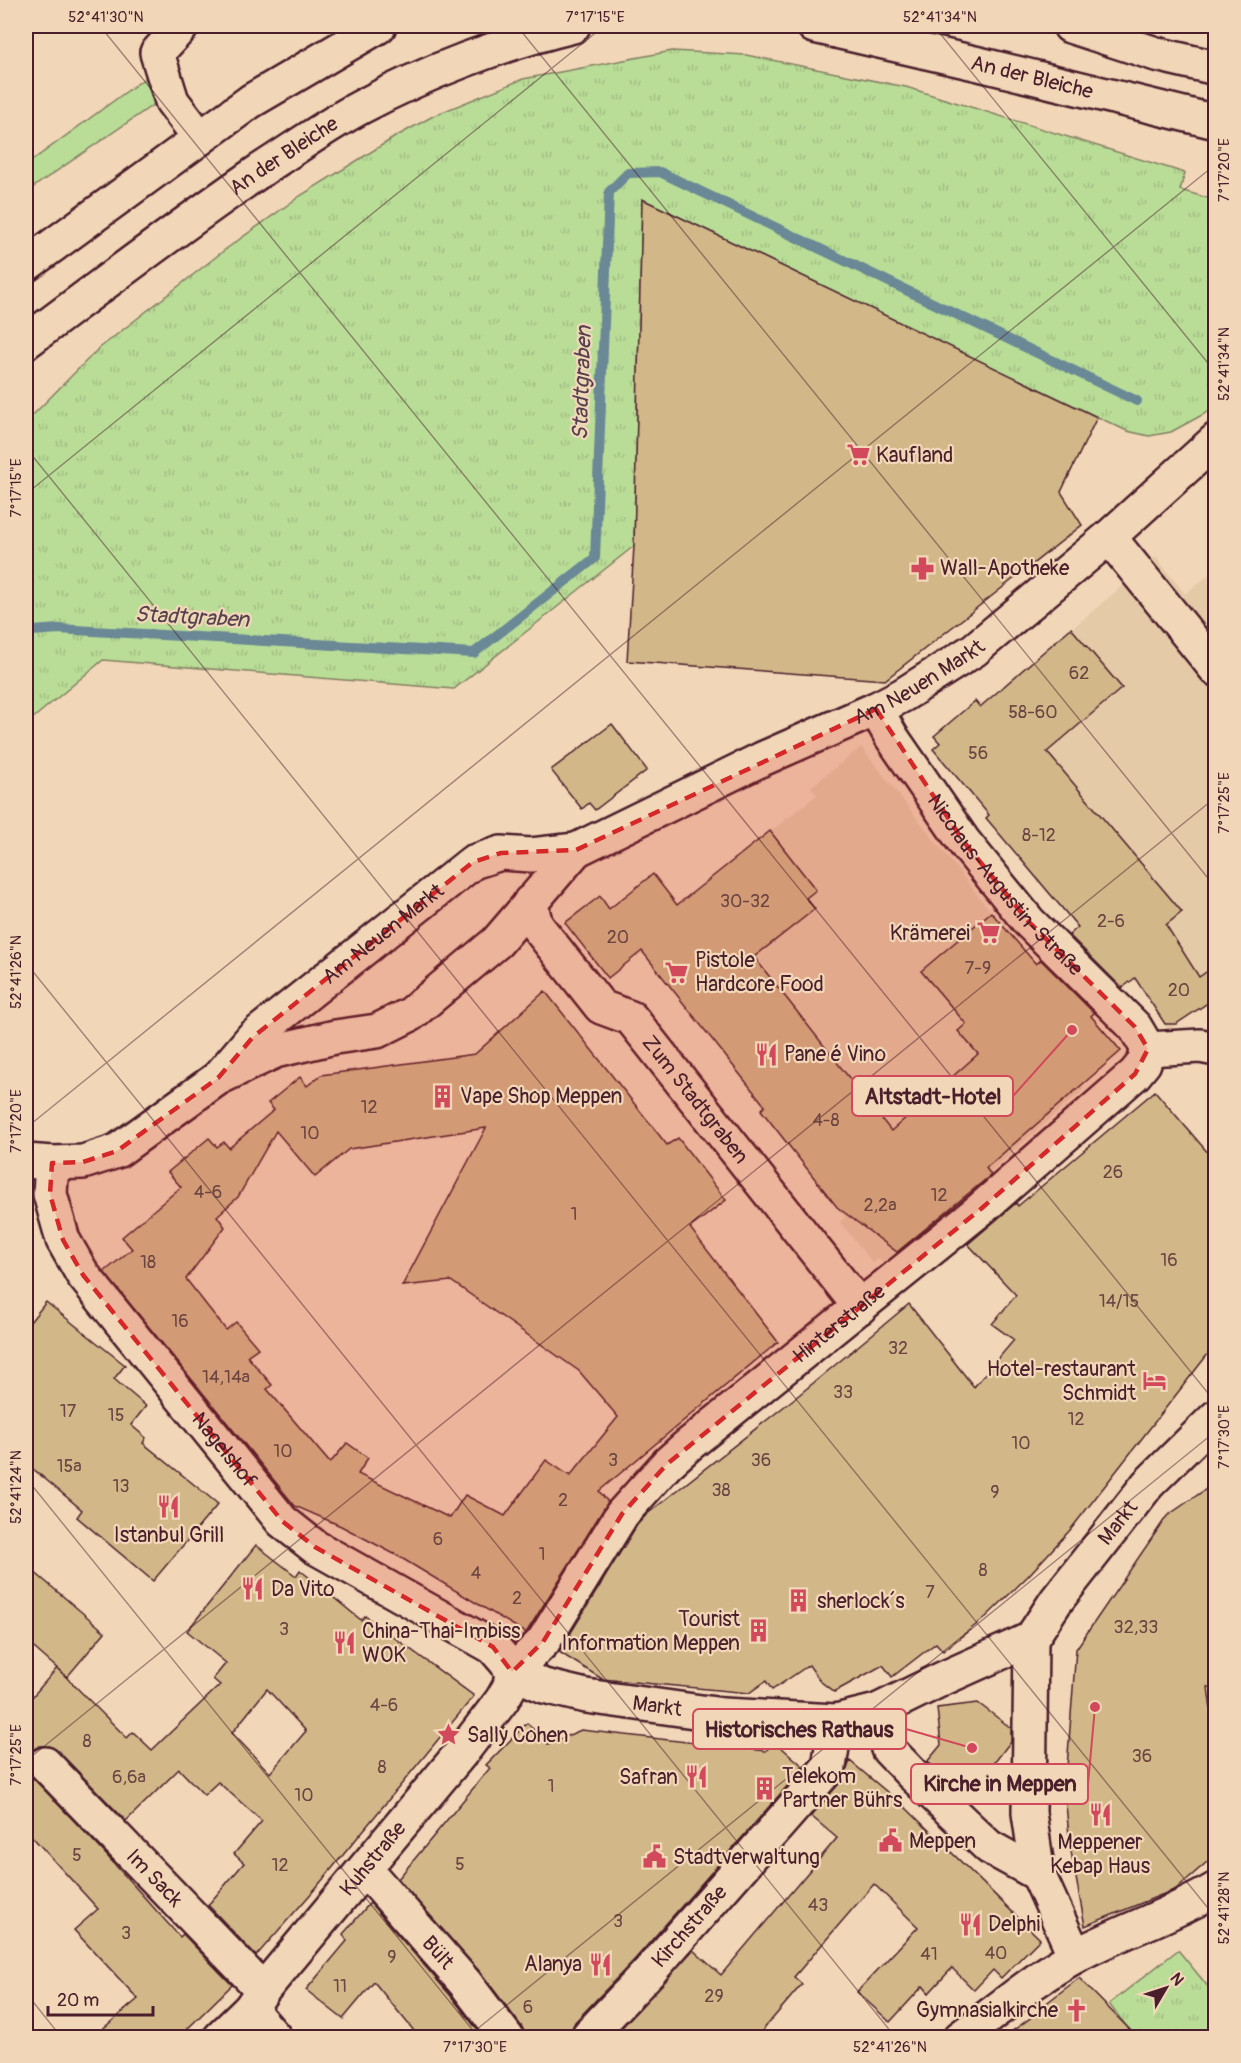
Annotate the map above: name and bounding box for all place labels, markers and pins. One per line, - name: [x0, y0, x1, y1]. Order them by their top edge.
- supermarket icon: Kaufland: [845, 442, 871, 468]
- place label: Kaufland: [876, 442, 953, 469]
- pharmacy icon: Wall-Apotheke: [909, 555, 935, 581]
- place label: Wall-Apotheke: [940, 555, 1070, 582]
- place label: Krämerei: [890, 920, 970, 947]
- supermarket icon: Krämerei: [975, 920, 1001, 946]
- place label: Pistole Hardcore Food: [695, 947, 824, 998]
- supermarket icon: Pistole Hardcore Food: [664, 959, 690, 985]
- restaurant icon: Pane é Vino: [753, 1041, 779, 1067]
- place label: Pane é Vino: [784, 1041, 886, 1068]
- callout: Altstadt-Hotel: [852, 1076, 1013, 1116]
- building icon: Vape Shop Meppen: [429, 1083, 455, 1109]
- place label: Vape Shop Meppen: [460, 1083, 622, 1110]
- place label: Hotel-restaurant Schmidt: [987, 1356, 1137, 1407]
- hotel icon: Hotel-restaurant Schmidt: [1141, 1368, 1167, 1394]
- restaurant icon: Istanbul Grill: [156, 1494, 182, 1520]
- place label: Istanbul Grill: [114, 1522, 224, 1549]
- restaurant icon: Da Vito: [240, 1576, 266, 1602]
- place label: Da Vito: [271, 1576, 335, 1603]
- building icon: sherlock´s: [786, 1588, 812, 1614]
- place label: sherlock´s: [817, 1588, 905, 1615]
- place label: Tourist Information Meppen: [562, 1606, 741, 1657]
- place label: China-Thai-Imbiss WOK: [362, 1618, 521, 1669]
- building icon: Tourist Information Meppen: [745, 1618, 771, 1644]
- restaurant icon: China-Thai-Imbiss WOK: [331, 1630, 357, 1656]
- callout: Historisches Rathaus: [693, 1709, 906, 1749]
- place icon: Sally Cohen: [436, 1722, 462, 1748]
- place label: Sally Cohen: [467, 1722, 568, 1749]
- place label: Telekom Partner Bührs: [782, 1763, 903, 1814]
- place label: Safran: [619, 1764, 678, 1791]
- restaurant icon: Safran: [683, 1764, 709, 1790]
- callout: Kirche in Meppen: [911, 1764, 1088, 1804]
- building icon: Telekom Partner Bührs: [751, 1775, 777, 1801]
- restaurant icon: Meppener Kebap Haus: [1087, 1801, 1113, 1827]
- public building icon: Meppen: [878, 1828, 904, 1854]
- place label: Meppen: [909, 1828, 976, 1855]
- place label: Meppener Kebap Haus: [1050, 1829, 1151, 1880]
- public building icon: Stadtverwaltung: [642, 1844, 668, 1870]
- place label: Stadtverwaltung: [673, 1844, 820, 1871]
- restaurant icon: Delphi: [957, 1911, 983, 1937]
- place label: Delphi: [988, 1911, 1040, 1938]
- place label: Alanya: [524, 1951, 582, 1978]
- restaurant icon: Alanya: [587, 1951, 613, 1977]
- place label: Gymnasialkirche: [916, 1997, 1059, 2024]
- church icon: Gymnasialkirche: [1063, 1997, 1089, 2023]

